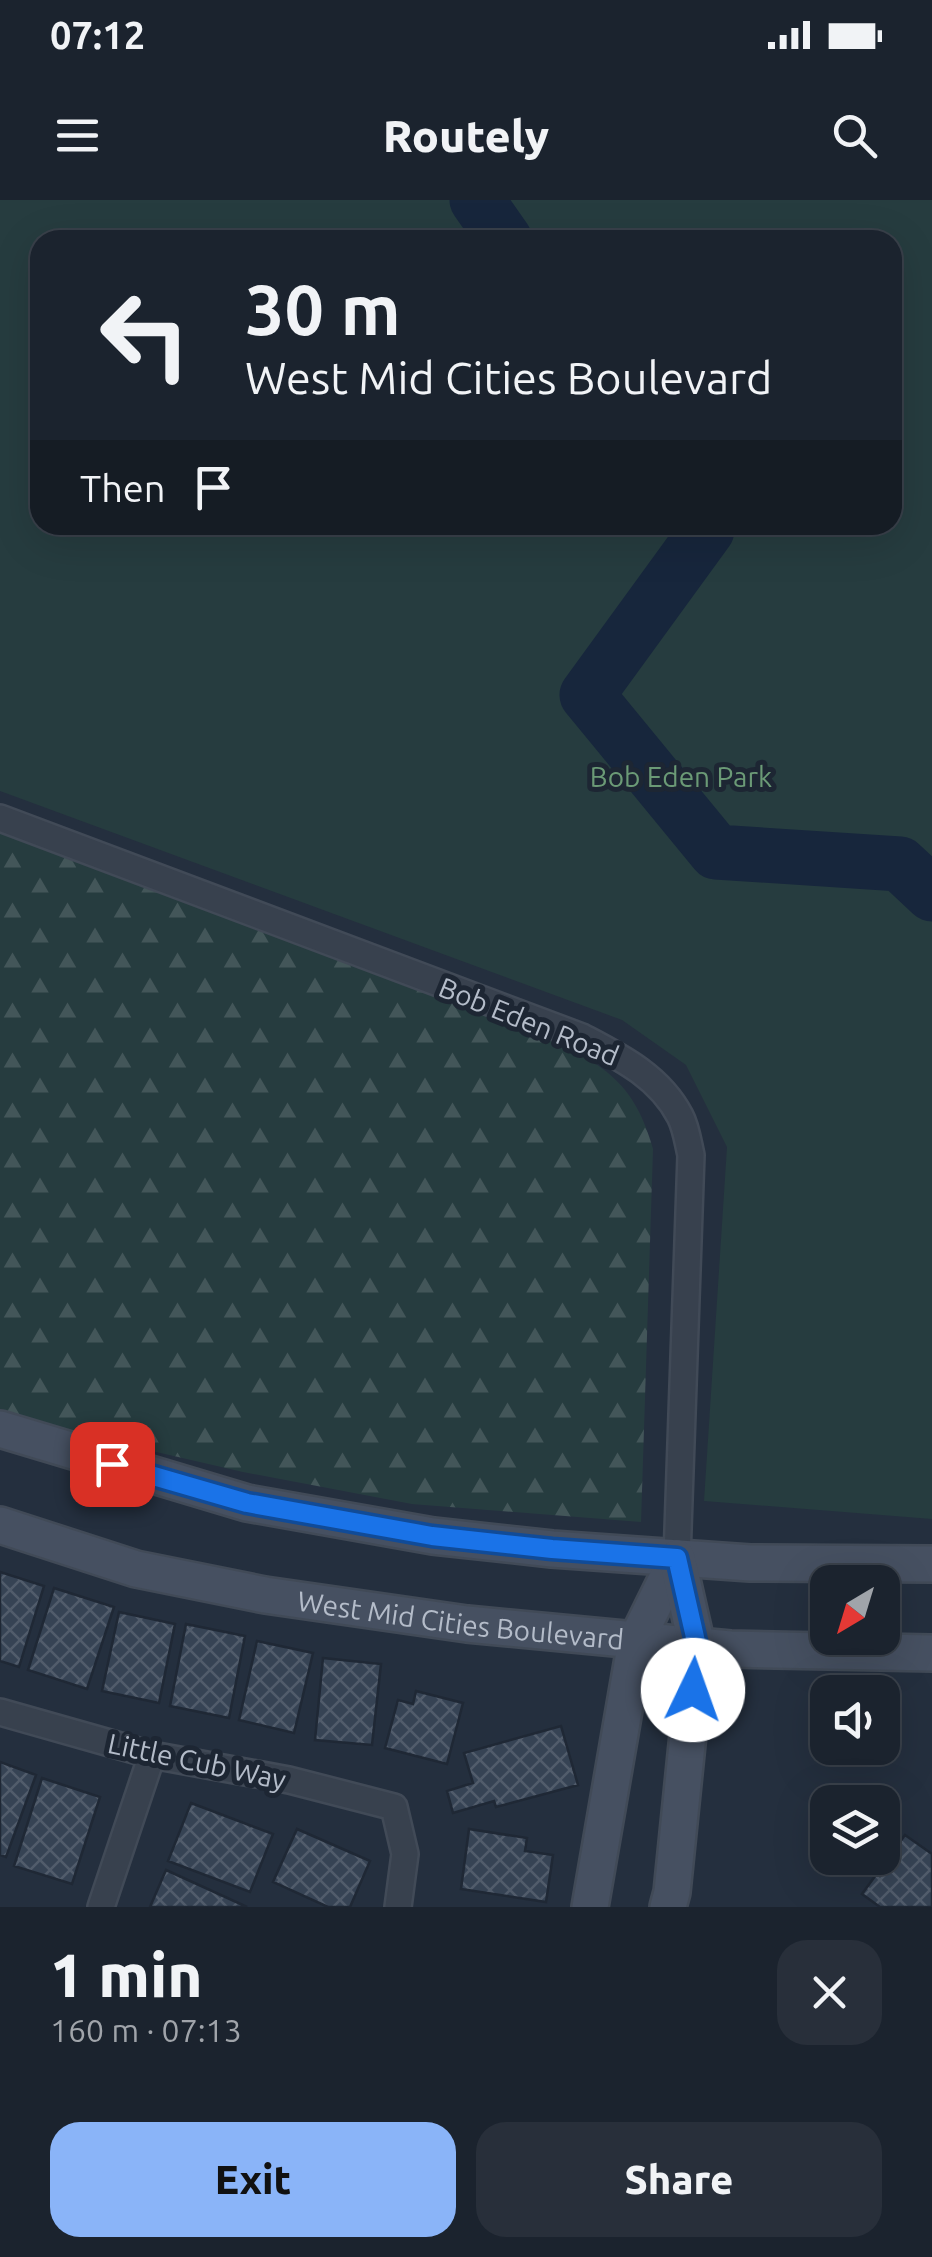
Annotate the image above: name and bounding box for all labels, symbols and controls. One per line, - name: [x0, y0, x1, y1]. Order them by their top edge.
- text: 07:12: [50, 14, 145, 56]
- icon: menu: [50, 108, 105, 163]
- icon: search: [827, 108, 882, 163]
- text: Routely: [383, 110, 549, 161]
- icon: left: [80, 270, 210, 400]
- text: 30 m: [245, 270, 401, 348]
- text: West Mid Cities Boulevard: [245, 352, 772, 403]
- icon: arrive: [186, 460, 241, 515]
- text: Then: [80, 467, 166, 509]
- park label: Bob Eden Park: [590, 761, 772, 792]
- street label: Bob Eden Road: [435, 971, 623, 1071]
- pin: [70, 1422, 155, 1507]
- icon: arrive: [85, 1437, 140, 1492]
- north arrow: [810, 1565, 900, 1655]
- map controls: [810, 1565, 900, 1875]
- street label: West Mid Cities Boulevard: [296, 1584, 625, 1654]
- position arrow: [641, 1638, 745, 1742]
- button: sound: [810, 1675, 900, 1765]
- street label: Little Cub Way: [105, 1727, 289, 1795]
- button: layers: [810, 1785, 900, 1875]
- button: close: [777, 1940, 882, 2045]
- text: 1 min: [50, 1941, 203, 2008]
- text: 160 m · 07:13: [50, 2012, 242, 2048]
- button: Exit: [50, 2122, 456, 2237]
- button: Share: [476, 2122, 882, 2237]

